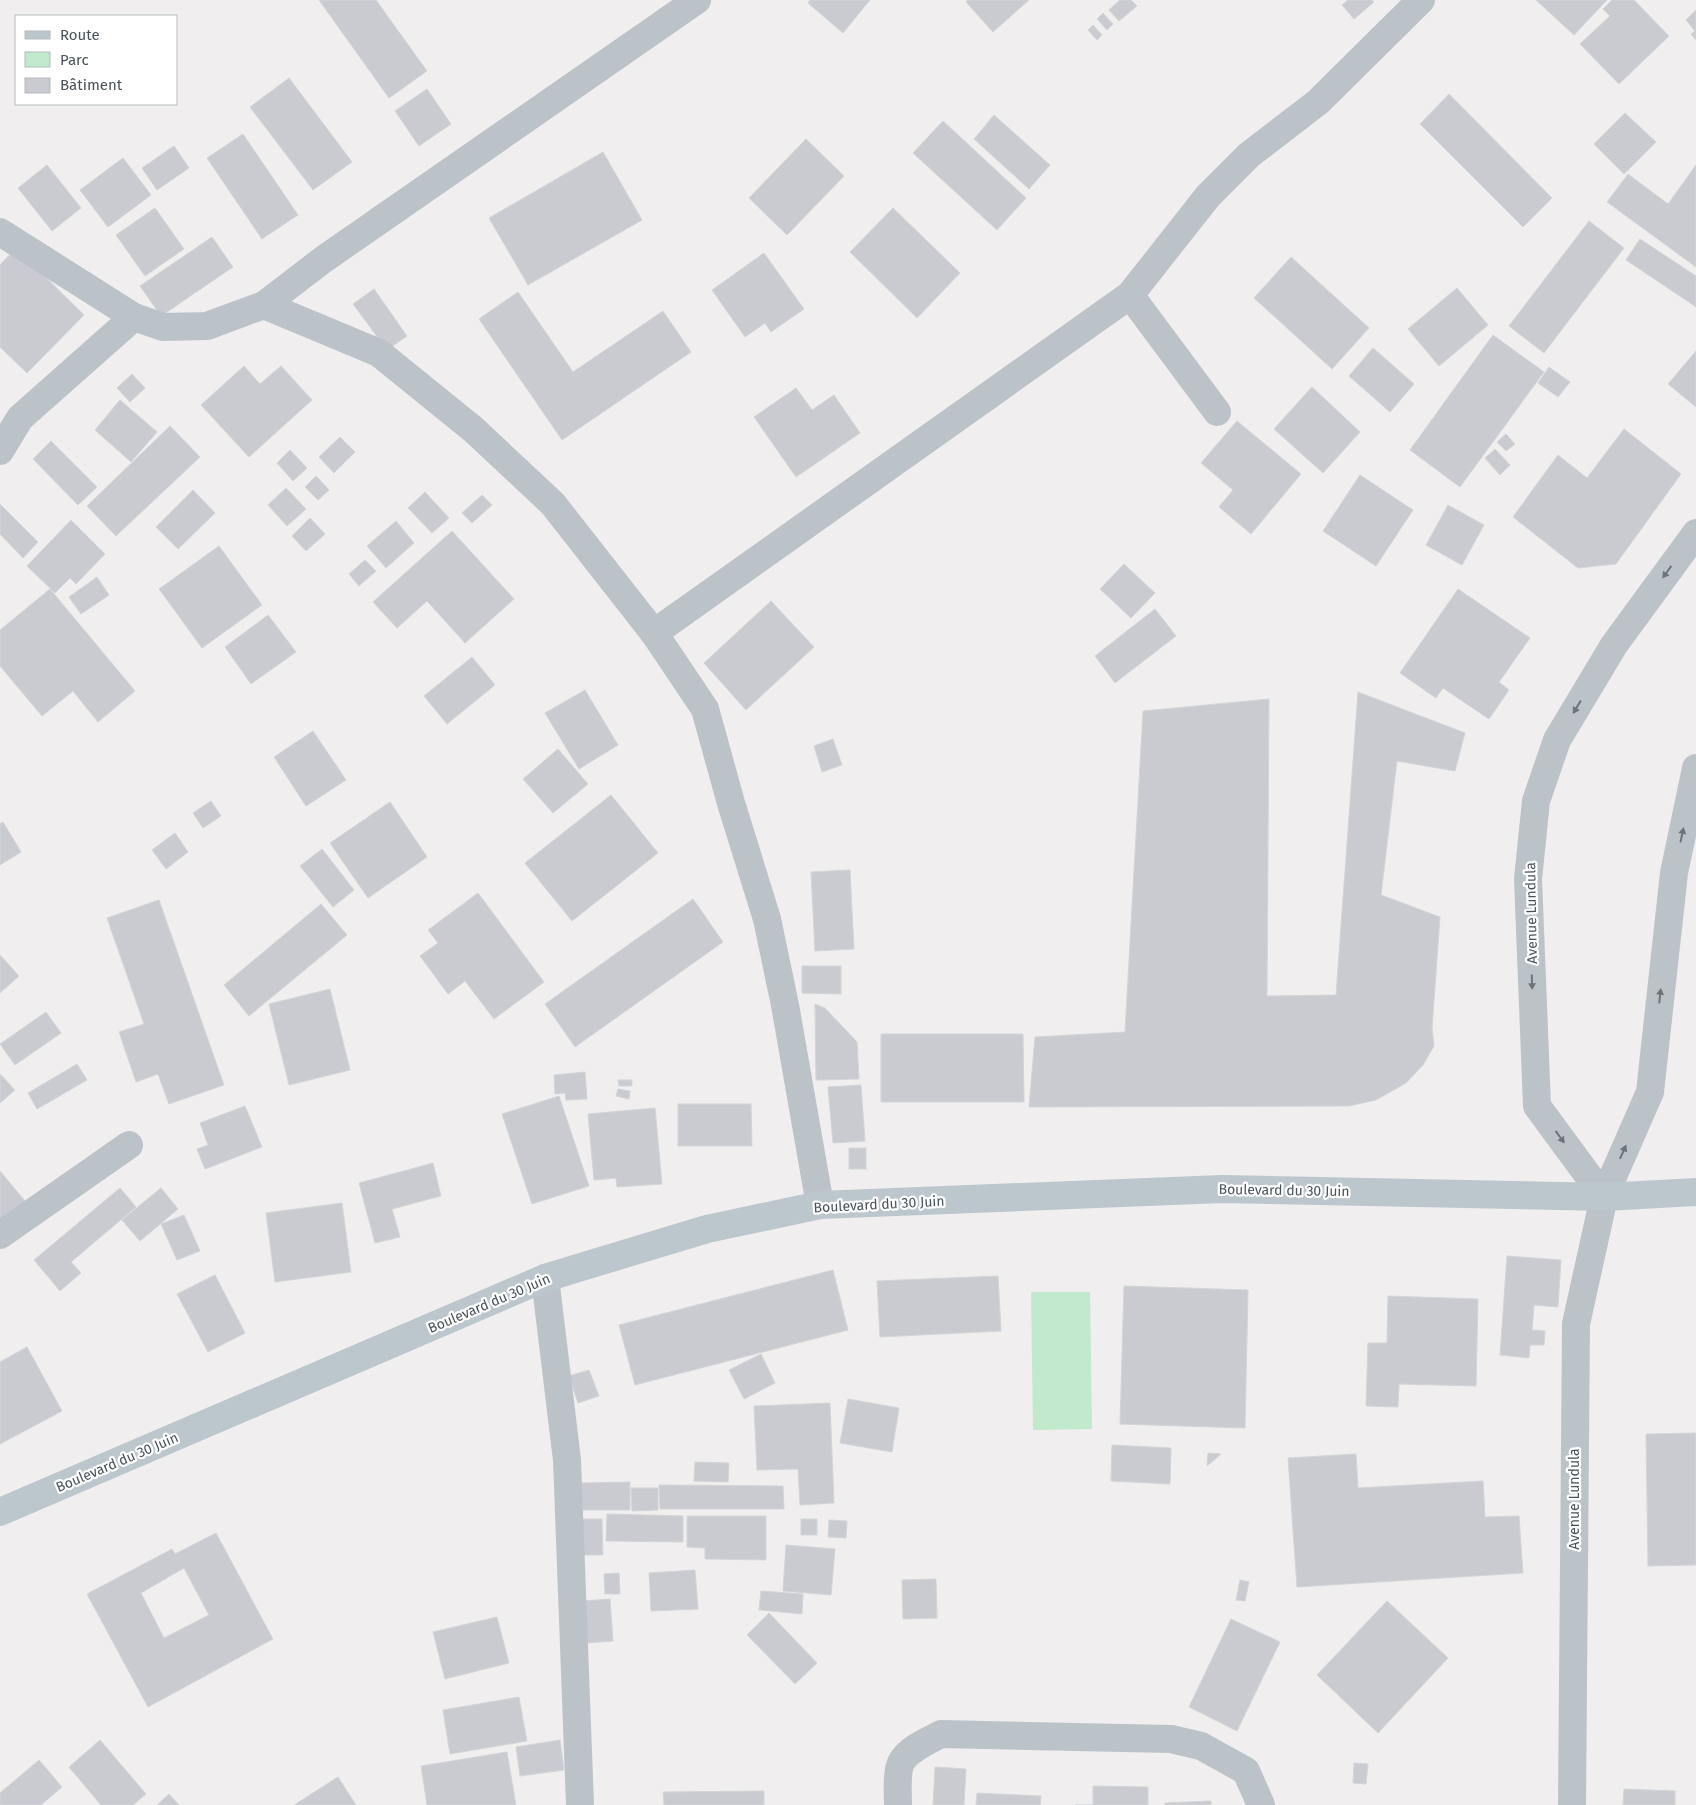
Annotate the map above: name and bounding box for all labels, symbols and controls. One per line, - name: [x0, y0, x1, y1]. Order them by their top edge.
- legend: [15, 15, 178, 105]
- text: Route: [60, 26, 100, 44]
- text: Parc: [60, 51, 89, 69]
- text: Bâtiment: [60, 76, 123, 94]
- one-way arrow: [1662, 565, 1672, 579]
- one-way arrow: [1573, 700, 1582, 714]
- one-way arrow: [1678, 827, 1686, 842]
- street label: Avenue Lundula: [1522, 862, 1541, 964]
- one-way arrow: [1529, 975, 1537, 991]
- one-way arrow: [1656, 987, 1664, 1003]
- one-way arrow: [1555, 1130, 1565, 1144]
- one-way arrow: [1620, 1145, 1628, 1159]
- street label: Boulevard du 30 Juin: [1218, 1181, 1350, 1200]
- street label: Boulevard du 30 Juin: [813, 1193, 945, 1216]
- street label: Boulevard du 30 Juin: [426, 1270, 553, 1337]
- street label: Boulevard du 30 Juin: [54, 1429, 181, 1496]
- street label: Avenue Lundula: [1566, 1448, 1583, 1550]

